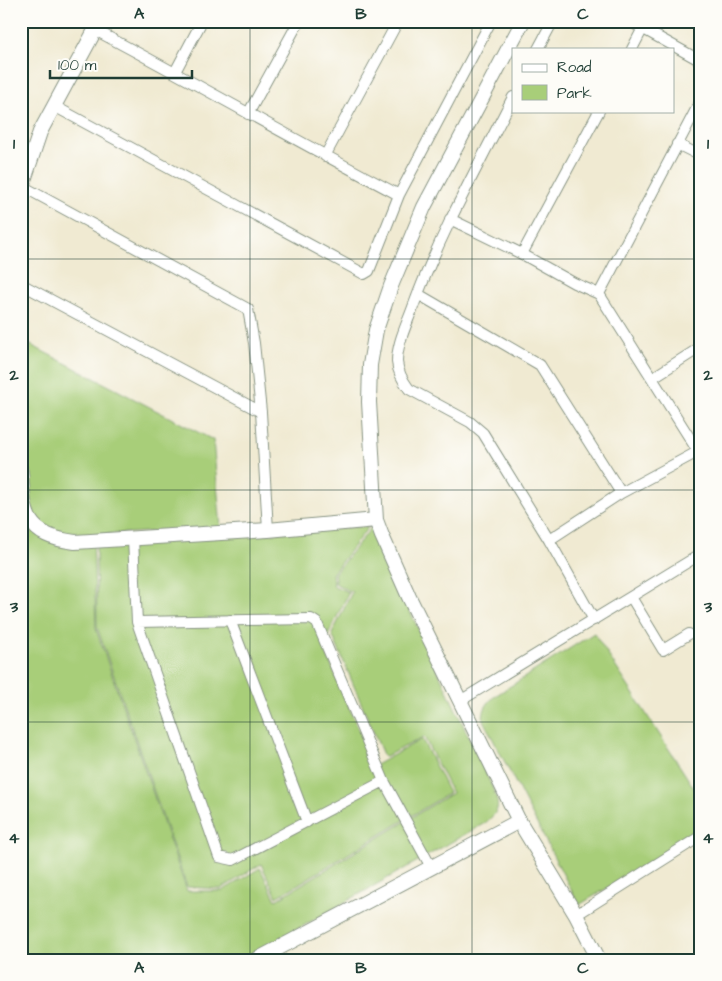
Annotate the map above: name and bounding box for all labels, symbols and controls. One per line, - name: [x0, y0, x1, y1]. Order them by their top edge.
- text: A: [134, 3, 145, 25]
- text: B: [355, 3, 367, 25]
- text: C: [577, 3, 589, 25]
- scale bar: [50, 48, 192, 80]
- legend: [512, 48, 674, 112]
- text: 100 m: [58, 55, 97, 76]
- text: Road: [557, 57, 592, 78]
- text: Park: [557, 83, 592, 104]
- text: 1: [13, 133, 16, 155]
- text: 1: [707, 133, 710, 155]
- text: 2: [8, 364, 19, 386]
- text: 2: [702, 364, 713, 386]
- text: 3: [9, 596, 19, 618]
- text: 3: [703, 596, 713, 618]
- text: 4: [9, 827, 20, 849]
- text: 4: [703, 827, 714, 849]
- text: A: [134, 957, 145, 979]
- text: B: [355, 957, 367, 979]
- text: C: [577, 957, 589, 979]

